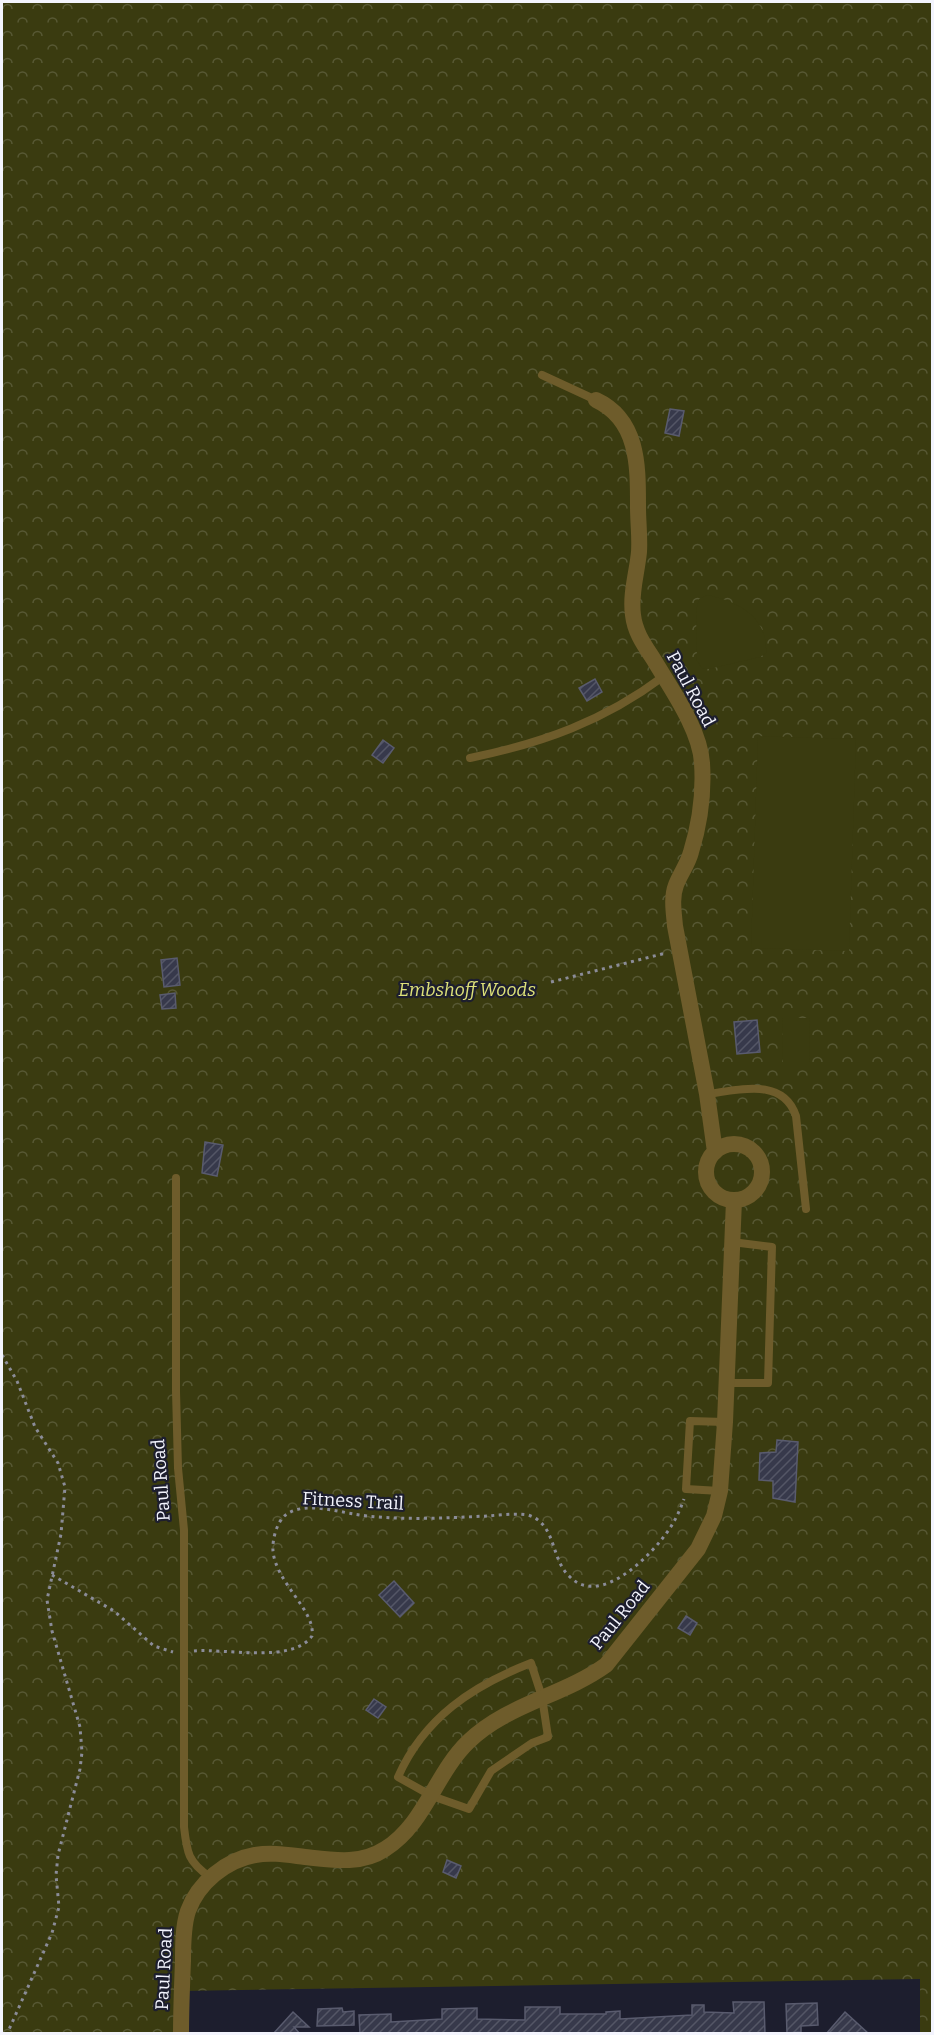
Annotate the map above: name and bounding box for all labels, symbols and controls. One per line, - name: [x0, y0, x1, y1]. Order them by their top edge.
- street label: Paul Road: [662, 647, 720, 731]
- park label: Embshoff Woods: [398, 979, 536, 1001]
- street label: Paul Road: [147, 1438, 175, 1522]
- street label: Fitness Trail: [302, 1487, 404, 1515]
- street label: Paul Road: [586, 1576, 655, 1654]
- street label: Paul Road: [151, 1927, 177, 2011]

